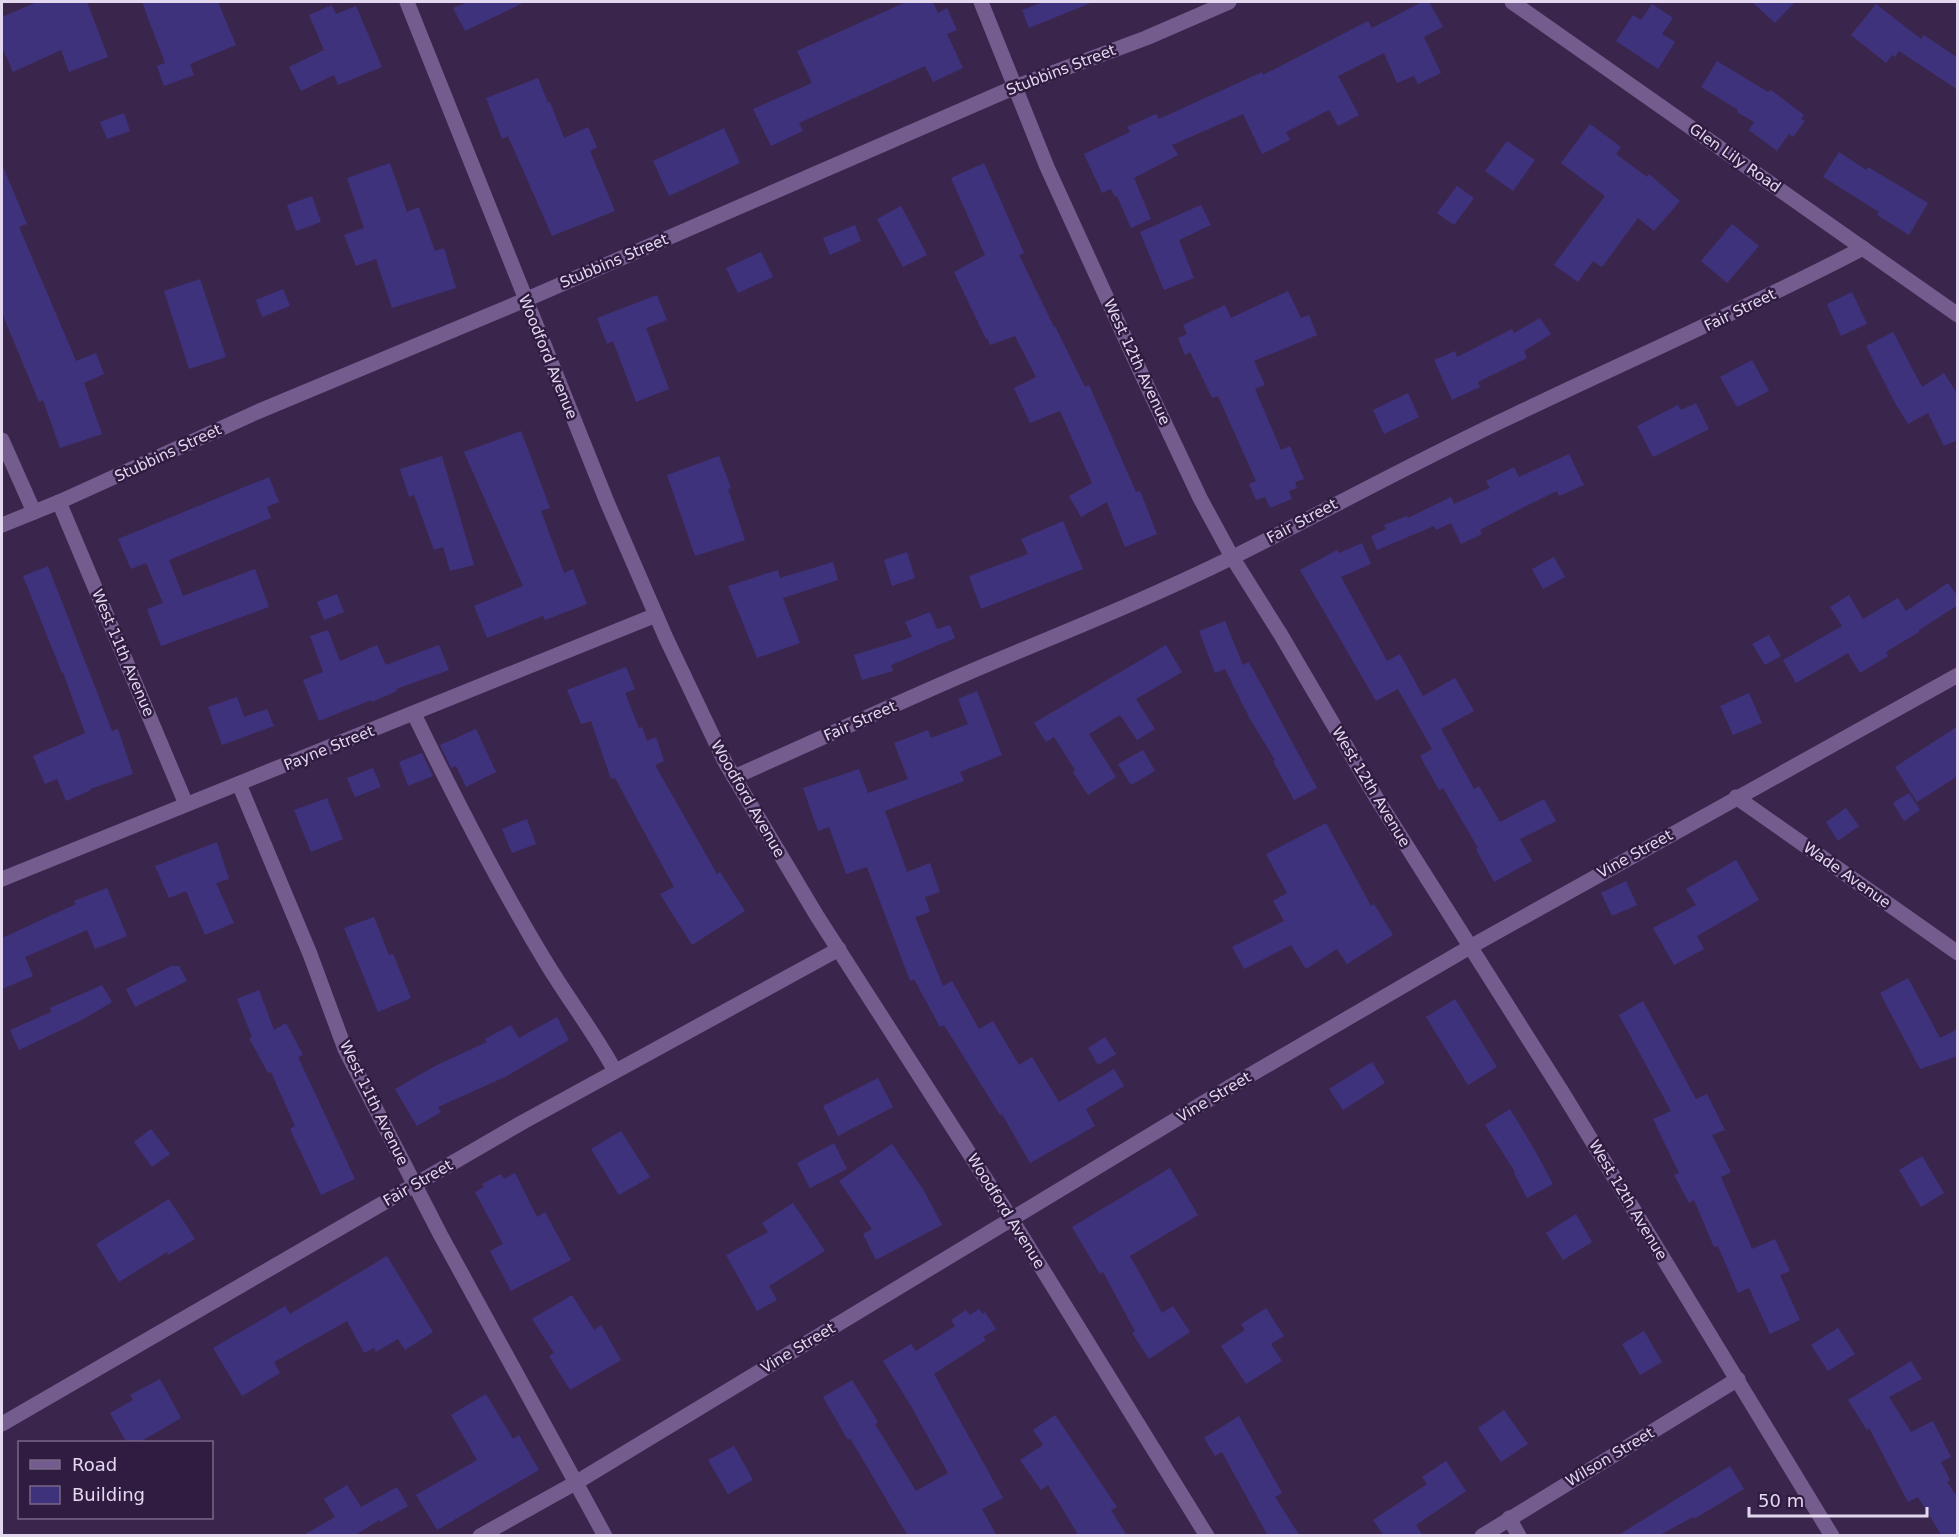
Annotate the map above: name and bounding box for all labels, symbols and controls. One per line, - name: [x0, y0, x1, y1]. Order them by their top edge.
- street label: Stubbins Street: [1004, 41, 1118, 99]
- street label: Glen Lily Road: [1686, 120, 1784, 196]
- street label: Stubbins Street: [557, 230, 671, 292]
- street label: Fair Street: [1701, 285, 1779, 335]
- street label: Woodford Avenue: [515, 292, 581, 422]
- street label: West 12th Avenue: [1100, 296, 1174, 428]
- street label: Stubbins Street: [112, 420, 224, 486]
- street label: Fair Street: [1264, 495, 1340, 547]
- street label: West 11th Avenue: [88, 587, 158, 719]
- street label: Fair Street: [821, 697, 899, 745]
- street label: Payne Street: [281, 722, 377, 774]
- street label: West 12th Avenue: [1328, 724, 1414, 850]
- street label: Woodford Avenue: [707, 737, 789, 861]
- street label: Vine Street: [1594, 826, 1676, 882]
- street label: Wade Avenue: [1800, 838, 1894, 912]
- street label: West 11th Avenue: [336, 1038, 412, 1168]
- street label: Vine Street: [1174, 1068, 1254, 1126]
- street label: West 12th Avenue: [1585, 1137, 1671, 1263]
- street label: Woodford Avenue: [963, 1150, 1049, 1272]
- street label: Fair Street: [380, 1156, 456, 1210]
- street label: Vine Street: [758, 1319, 838, 1377]
- street label: Wilson Street: [1563, 1424, 1657, 1490]
- legend: [18, 1441, 213, 1519]
- text: Road: [72, 1454, 117, 1475]
- scale bar: [1749, 1480, 1928, 1518]
- text: Building: [72, 1484, 145, 1505]
- text: 50 m: [1758, 1490, 1804, 1511]

